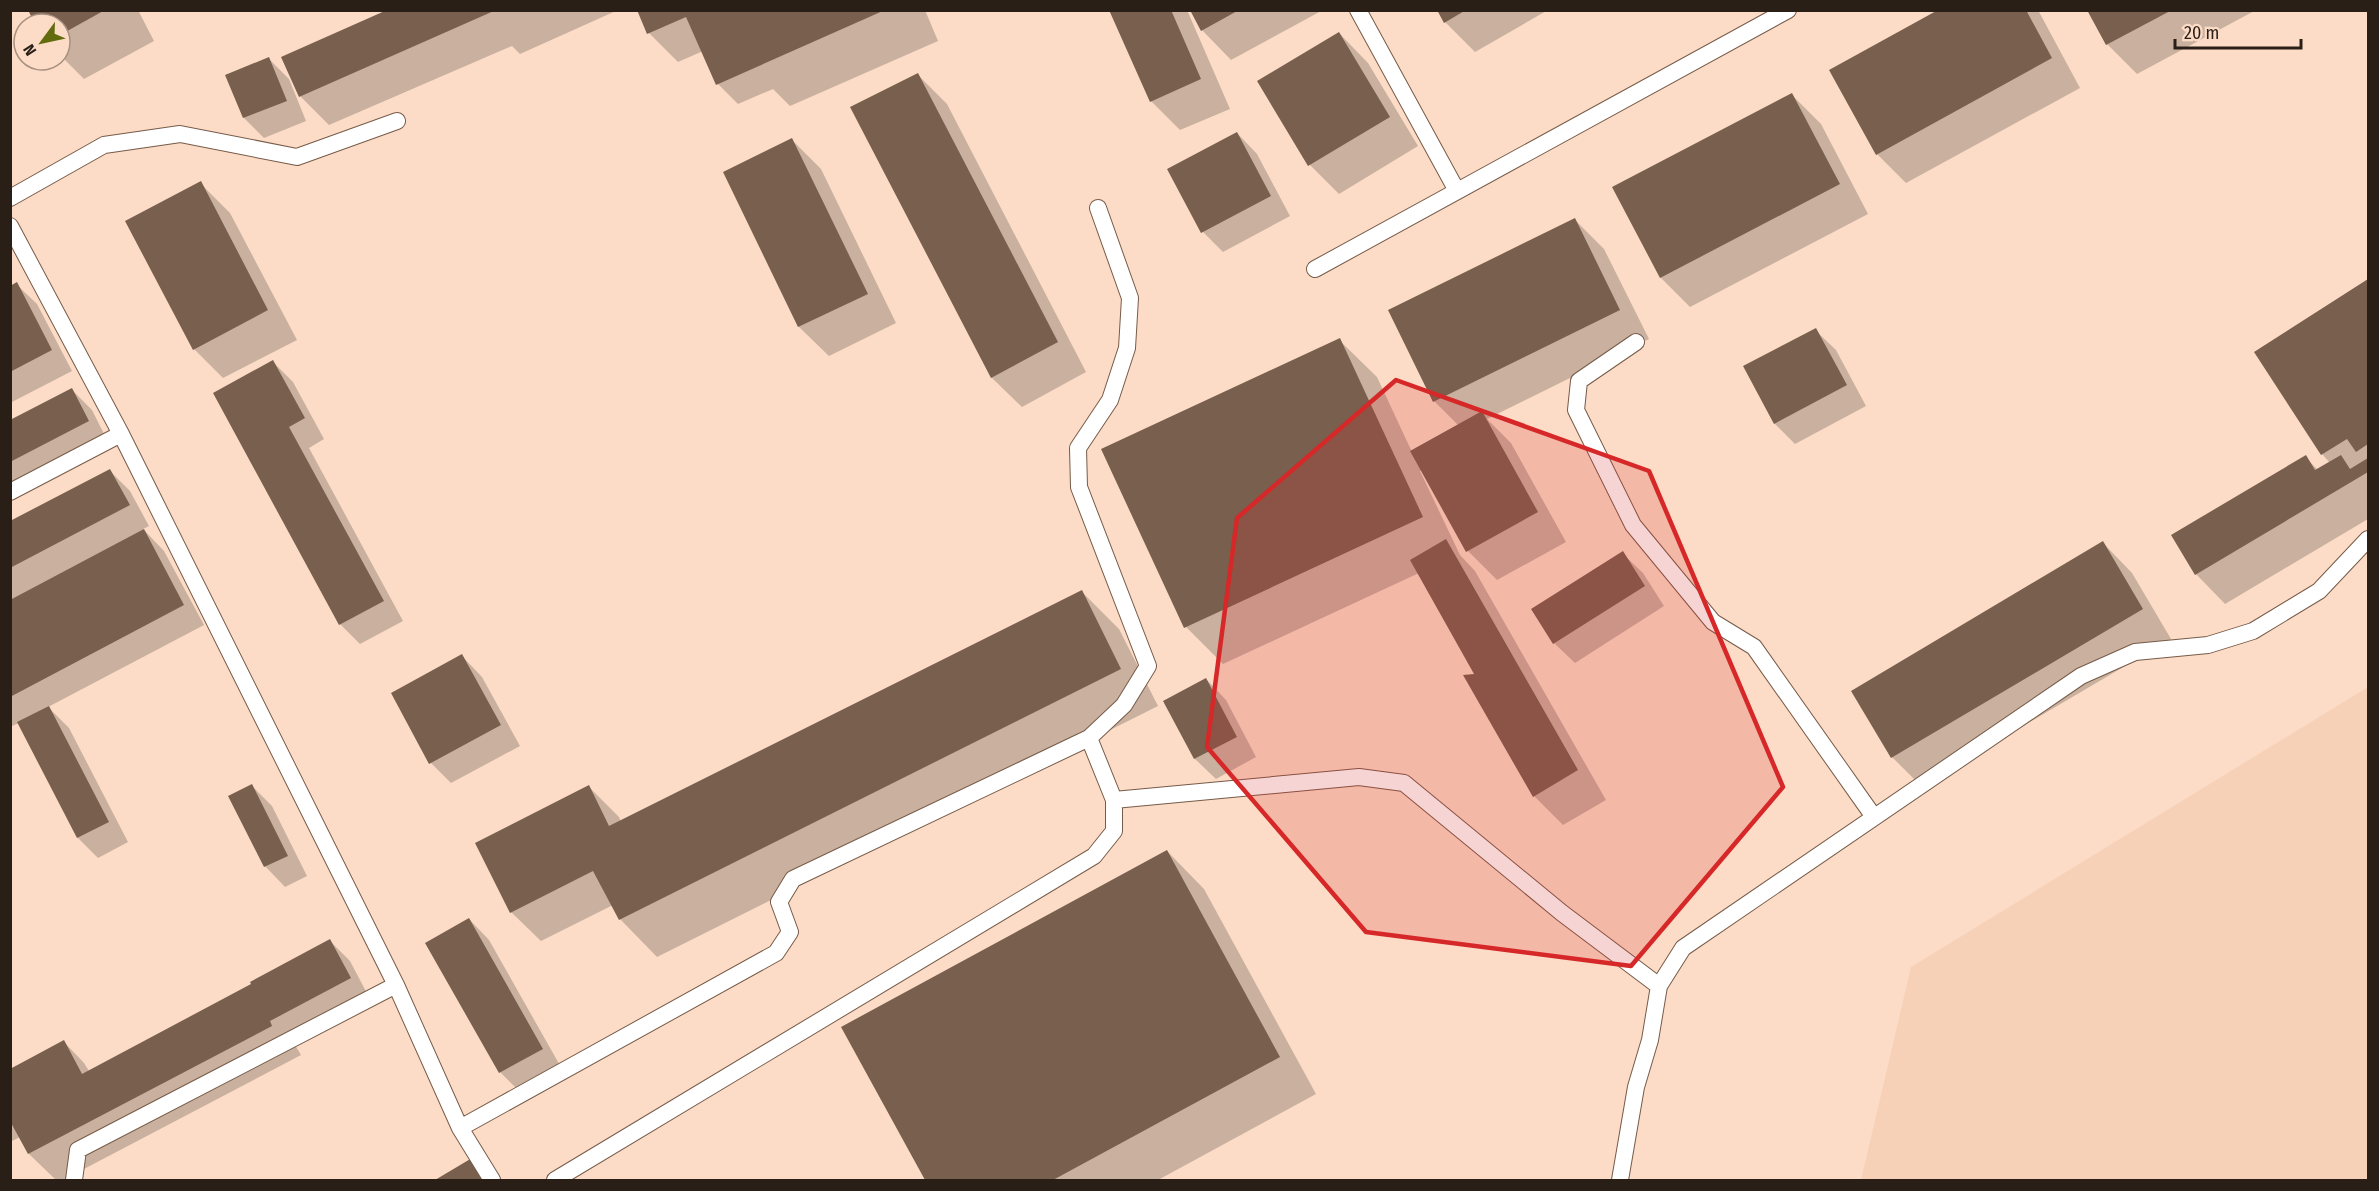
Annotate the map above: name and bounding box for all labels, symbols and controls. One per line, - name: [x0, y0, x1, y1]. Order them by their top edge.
- north arrow: [12, 12, 72, 72]
- scale bar: [2175, 12, 2301, 50]
- text: 20 m: [2184, 22, 2219, 44]
- text: N: [19, 41, 40, 59]

